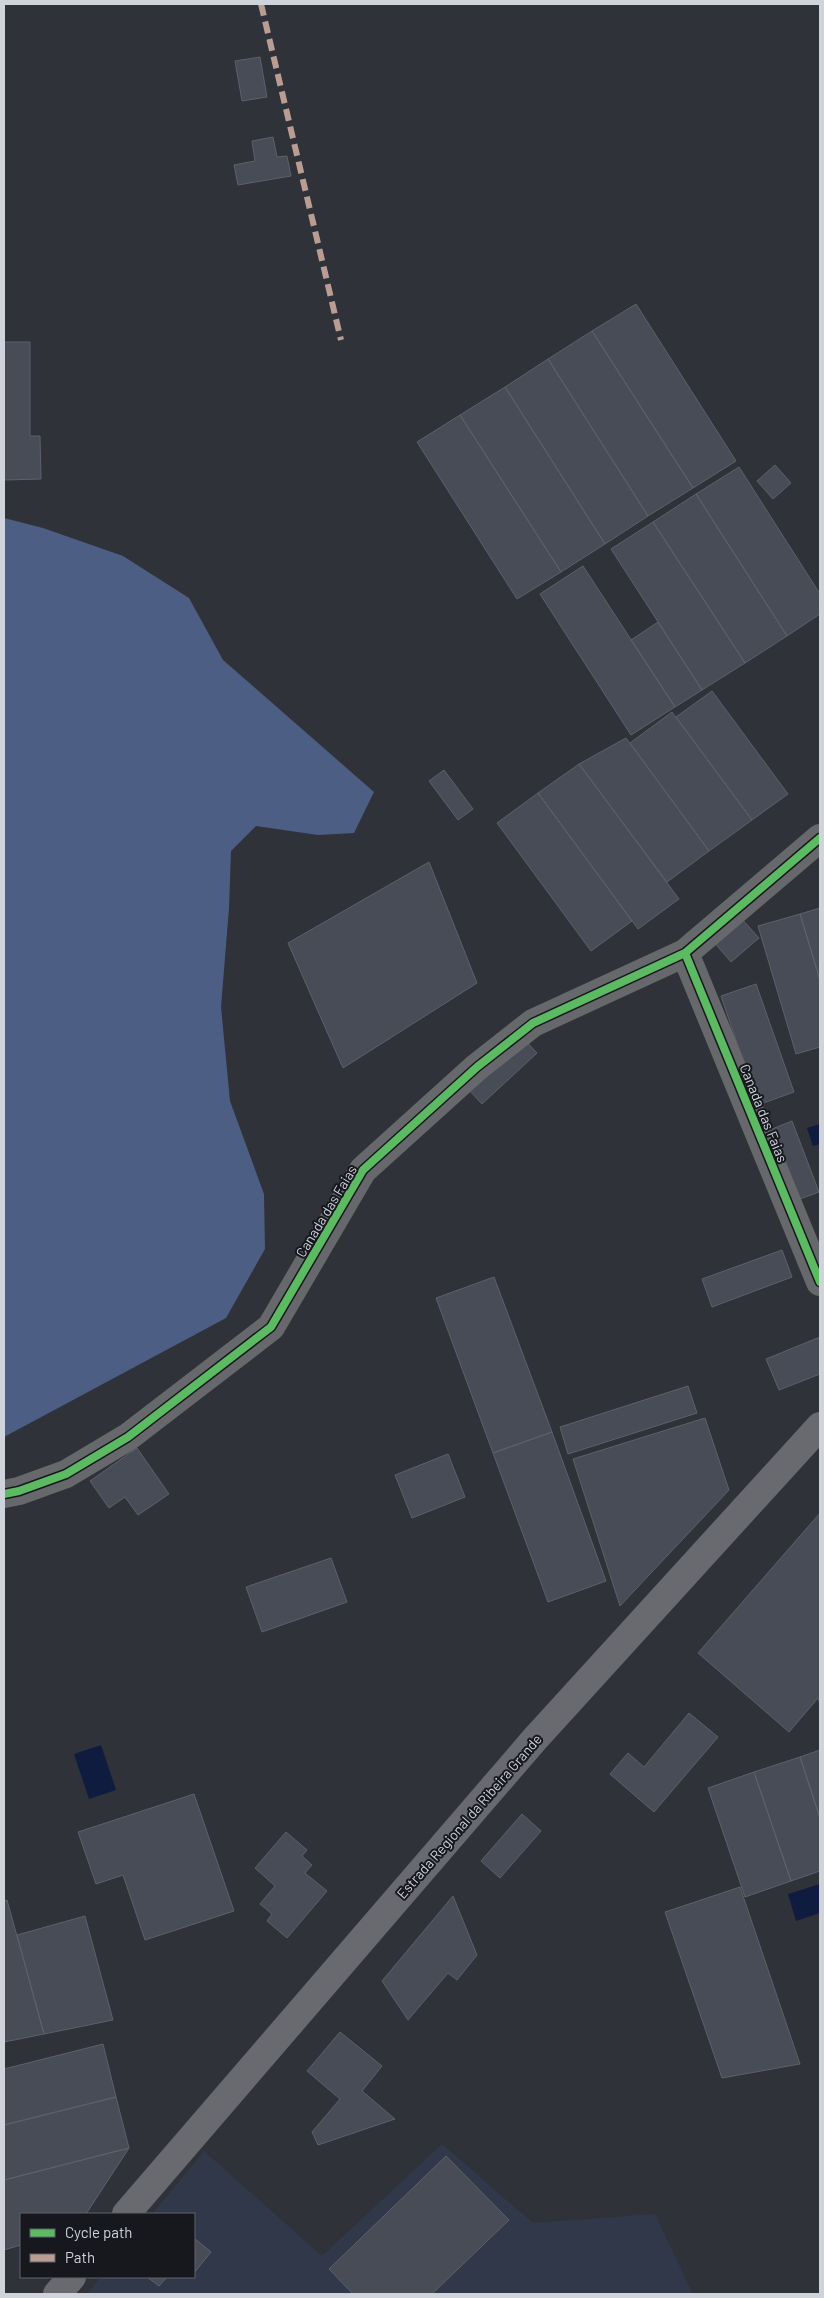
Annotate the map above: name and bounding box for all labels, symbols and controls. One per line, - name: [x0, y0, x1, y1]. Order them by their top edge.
- street label: Canada das Faias: [737, 1061, 792, 1165]
- street label: Canada das Faias: [292, 1162, 360, 1260]
- street label: Estrada Regional da Ribeira Grande: [393, 1730, 545, 1902]
- legend: [20, 2213, 195, 2278]
- text: Cycle path: [65, 2223, 132, 2241]
- text: Path: [65, 2248, 95, 2266]

